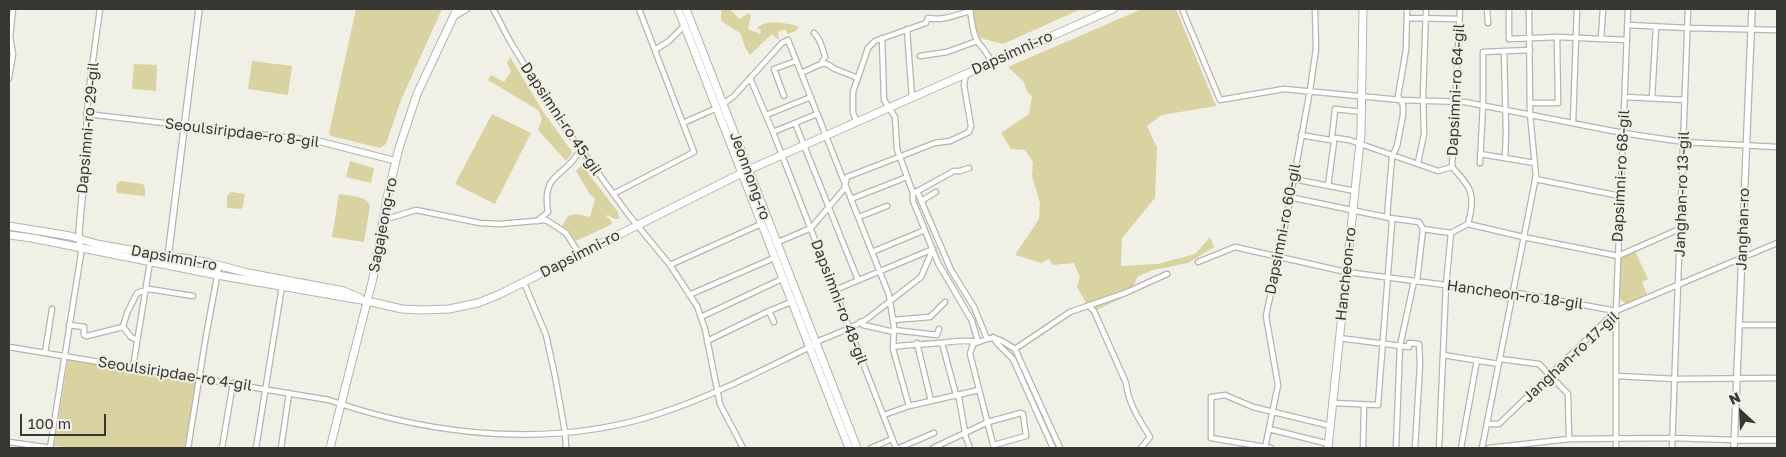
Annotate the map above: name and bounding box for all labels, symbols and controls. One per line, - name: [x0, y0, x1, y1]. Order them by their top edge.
- street label: Dapsimni-ro 64-gil: [1444, 23, 1468, 157]
- street label: Dapsimni-ro: [969, 27, 1055, 79]
- street label: Dapsimni-ro 45-gil: [517, 59, 605, 179]
- street label: Dapsimni-ro 29-gil: [73, 61, 103, 195]
- street label: Dapsimni-ro 68-gil: [1609, 109, 1633, 243]
- street label: Seoulsiripdae-ro 8-gil: [164, 115, 320, 151]
- street label: Jeonnong-ro: [726, 130, 774, 222]
- street label: Janghan-ro 13-gil: [1671, 131, 1693, 257]
- street label: Dapsimni-ro 60-gil: [1261, 162, 1305, 296]
- street label: Sagajeong-ro: [365, 176, 401, 274]
- street label: Janghan-ro: [1733, 187, 1753, 271]
- street label: Dapsimni-ro: [537, 226, 623, 282]
- street label: Hancheon-ro: [1332, 226, 1360, 322]
- street label: Dapsimni-ro 48-gil: [807, 237, 871, 367]
- street label: Dapsimni-ro: [130, 242, 218, 274]
- street label: Hancheon-ro 18-gil: [1446, 277, 1584, 313]
- street label: Janghan-ro 17-gil: [1519, 308, 1623, 406]
- street label: Seoulsiripdae-ro 4-gil: [97, 353, 253, 395]
- north arrow: [1716, 387, 1766, 437]
- text: N: [1726, 388, 1743, 408]
- scale bar: [22, 404, 109, 436]
- text: 100 m: [28, 414, 71, 432]

